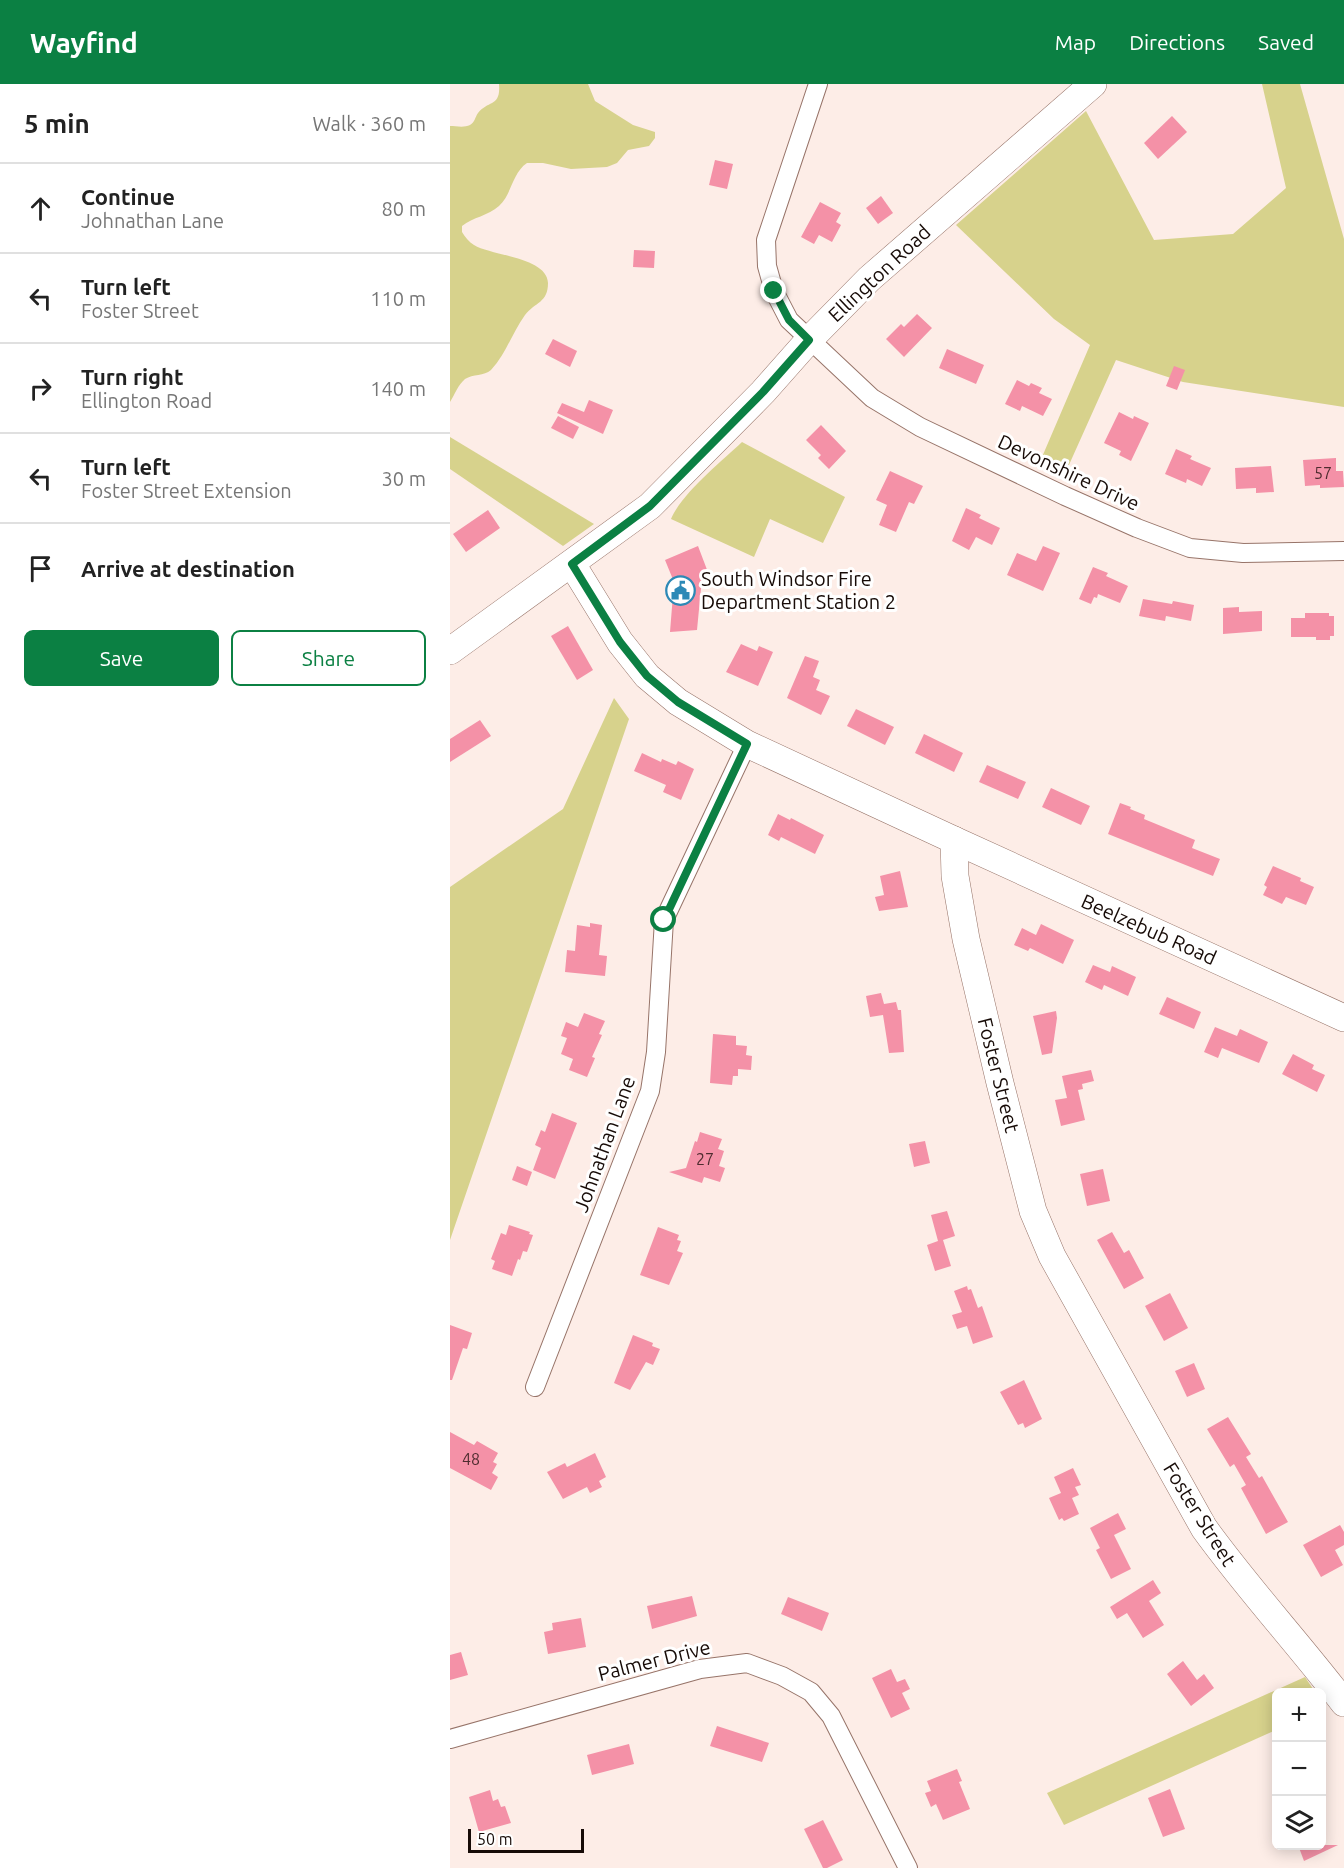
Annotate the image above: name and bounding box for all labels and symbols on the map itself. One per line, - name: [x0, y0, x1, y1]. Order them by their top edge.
- street label: Ellington Road: [823, 220, 935, 326]
- route end: [760, 277, 786, 303]
- street label: Devonshire Drive: [995, 429, 1143, 515]
- house number: 57: [1314, 464, 1332, 482]
- place label: South Windsor Fire Department Station 2: [701, 567, 896, 613]
- public building icon: South Windsor Fire Department Station 2: [664, 574, 696, 606]
- street label: Beelzebub Road: [1078, 889, 1220, 969]
- route start: [650, 906, 676, 932]
- street label: Foster Street: [974, 1015, 1024, 1135]
- street label: Johnathan Lane: [569, 1073, 639, 1215]
- house number: 27: [696, 1150, 714, 1168]
- house number: 48: [462, 1450, 480, 1468]
- street label: Foster Street: [1159, 1458, 1241, 1570]
- street label: Palmer Drive: [595, 1635, 713, 1685]
- scale bar: [468, 1826, 584, 1854]

